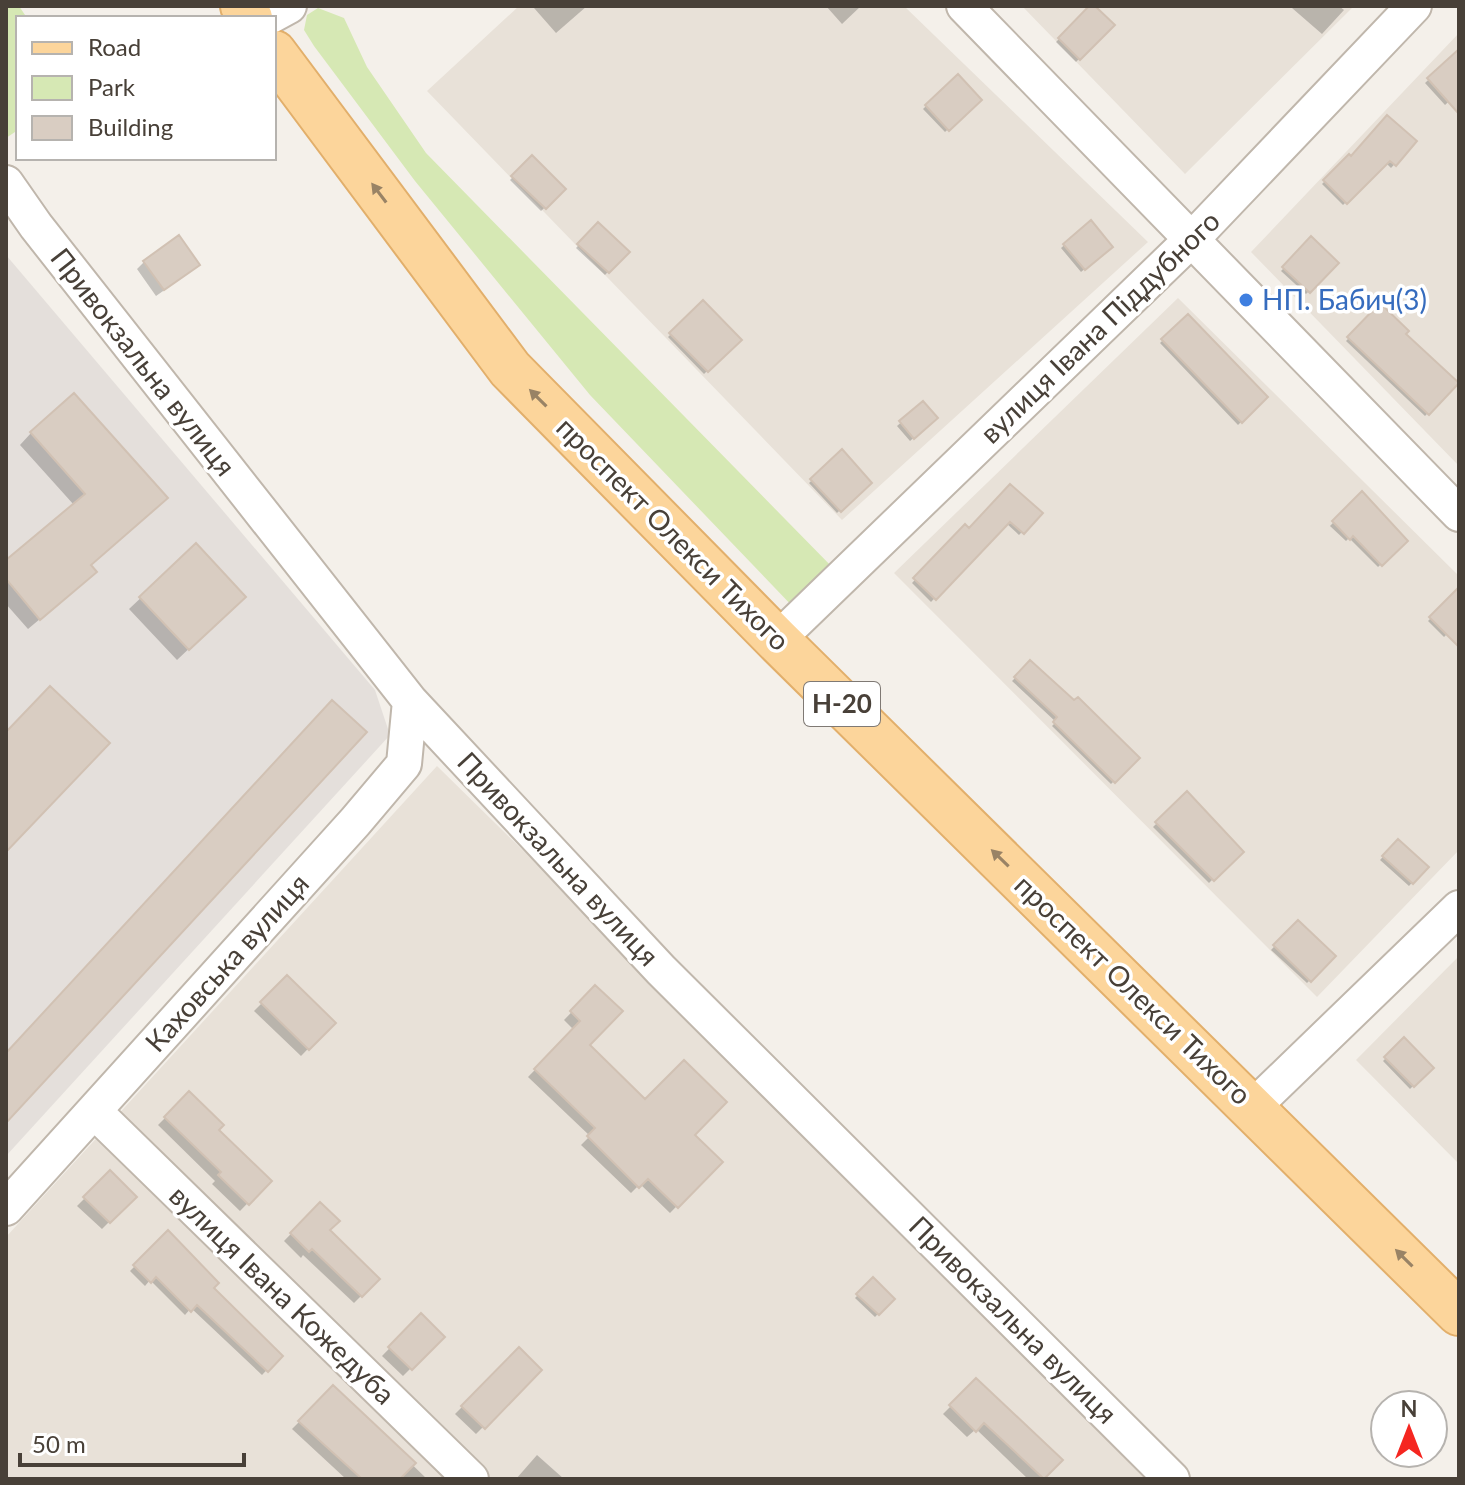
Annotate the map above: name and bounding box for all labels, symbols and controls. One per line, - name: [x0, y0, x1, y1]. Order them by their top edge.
- legend: [16, 16, 276, 160]
- text: Road: [88, 32, 141, 61]
- text: Park: [88, 72, 136, 101]
- text: Building: [88, 112, 173, 141]
- one-way arrow: [371, 183, 387, 203]
- street label: вулиця Івана Піддубного: [973, 203, 1226, 450]
- street label: Привокзальна вулиця: [44, 241, 243, 482]
- place label: НП. Бабич(3): [1262, 282, 1427, 316]
- marker: НП. Бабич(3): [1237, 291, 1255, 309]
- one-way arrow: [529, 389, 548, 408]
- street label: проспект Олекси Тихого: [550, 410, 797, 657]
- road number: Н-20: [804, 682, 880, 726]
- street label: Привокзальна вулиця: [451, 745, 666, 972]
- one-way arrow: [991, 850, 1010, 868]
- street label: Каховська вулиця: [137, 866, 315, 1058]
- street label: проспект Олекси Тихого: [1008, 867, 1259, 1111]
- street label: вулиця Івана Кожедуба: [163, 1178, 402, 1411]
- street label: Привокзальна вулиця: [903, 1208, 1125, 1430]
- one-way arrow: [1395, 1249, 1414, 1267]
- north arrow: [1369, 1389, 1449, 1469]
- text: N: [1401, 1395, 1417, 1422]
- scale bar: [20, 1417, 244, 1467]
- text: 50 m: [32, 1429, 86, 1458]

